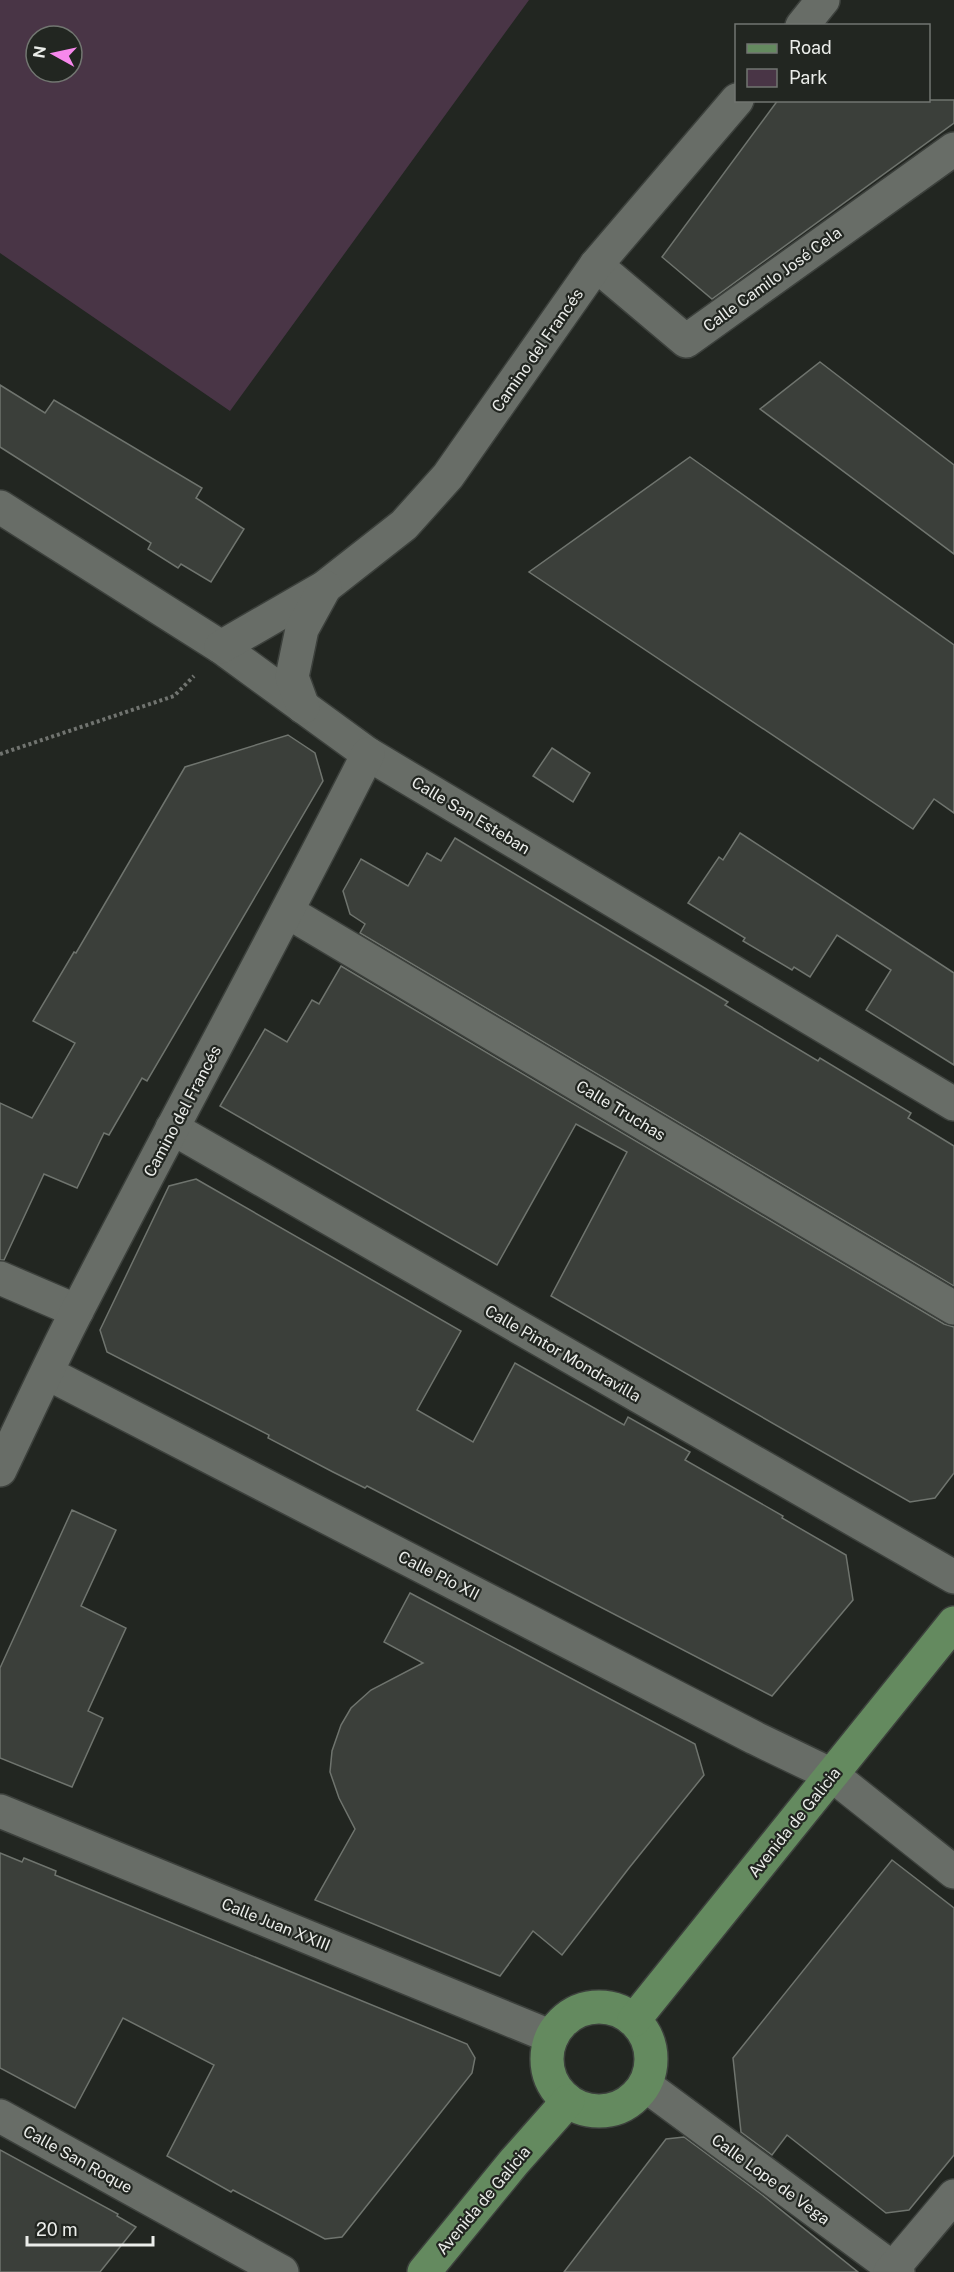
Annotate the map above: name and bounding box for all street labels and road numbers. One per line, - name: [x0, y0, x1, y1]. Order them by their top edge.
- street label: Calle Camilo José Cela: [699, 223, 845, 336]
- street label: Camino del Francés: [488, 285, 587, 416]
- street label: Calle San Esteban: [408, 773, 533, 858]
- street label: Camino del Francés: [140, 1042, 225, 1180]
- street label: Calle Truchas: [573, 1076, 669, 1145]
- street label: Calle Pintor Mondravilla: [481, 1301, 644, 1406]
- street label: Calle Pío XII: [395, 1547, 483, 1604]
- street label: Avenida de Galicia: [744, 1764, 844, 1881]
- street label: Calle Juan XXIII: [219, 1894, 333, 1955]
- street label: Calle San Roque: [20, 2122, 136, 2197]
- street label: Calle Lope de Vega: [708, 2130, 834, 2229]
- street label: Avenida de Galicia: [432, 2142, 534, 2258]

